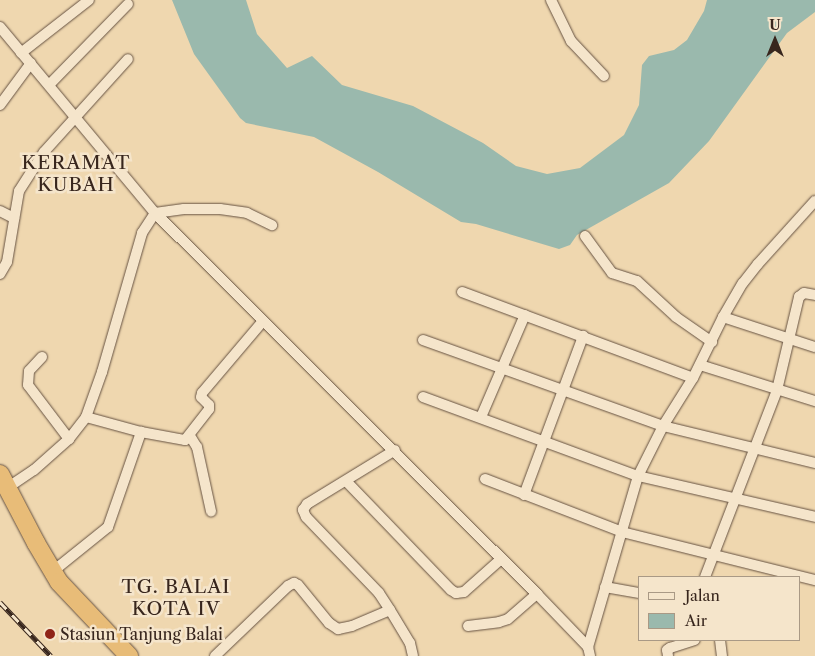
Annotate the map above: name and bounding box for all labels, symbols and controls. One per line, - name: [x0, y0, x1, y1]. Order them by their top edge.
- north arrow: [750, 15, 800, 65]
- text: U: [769, 16, 781, 34]
- district label: KERAMAT KUBAH: [21, 152, 131, 196]
- district label: TG. BALAI KOTA IV: [120, 576, 232, 620]
- legend: [638, 576, 800, 641]
- text: Jalan: [685, 586, 720, 605]
- text: Air: [685, 611, 707, 630]
- place label: Stasiun Tanjung Balai: [60, 624, 223, 644]
- marker: Stasiun Tanjung Balai: [44, 628, 56, 640]

